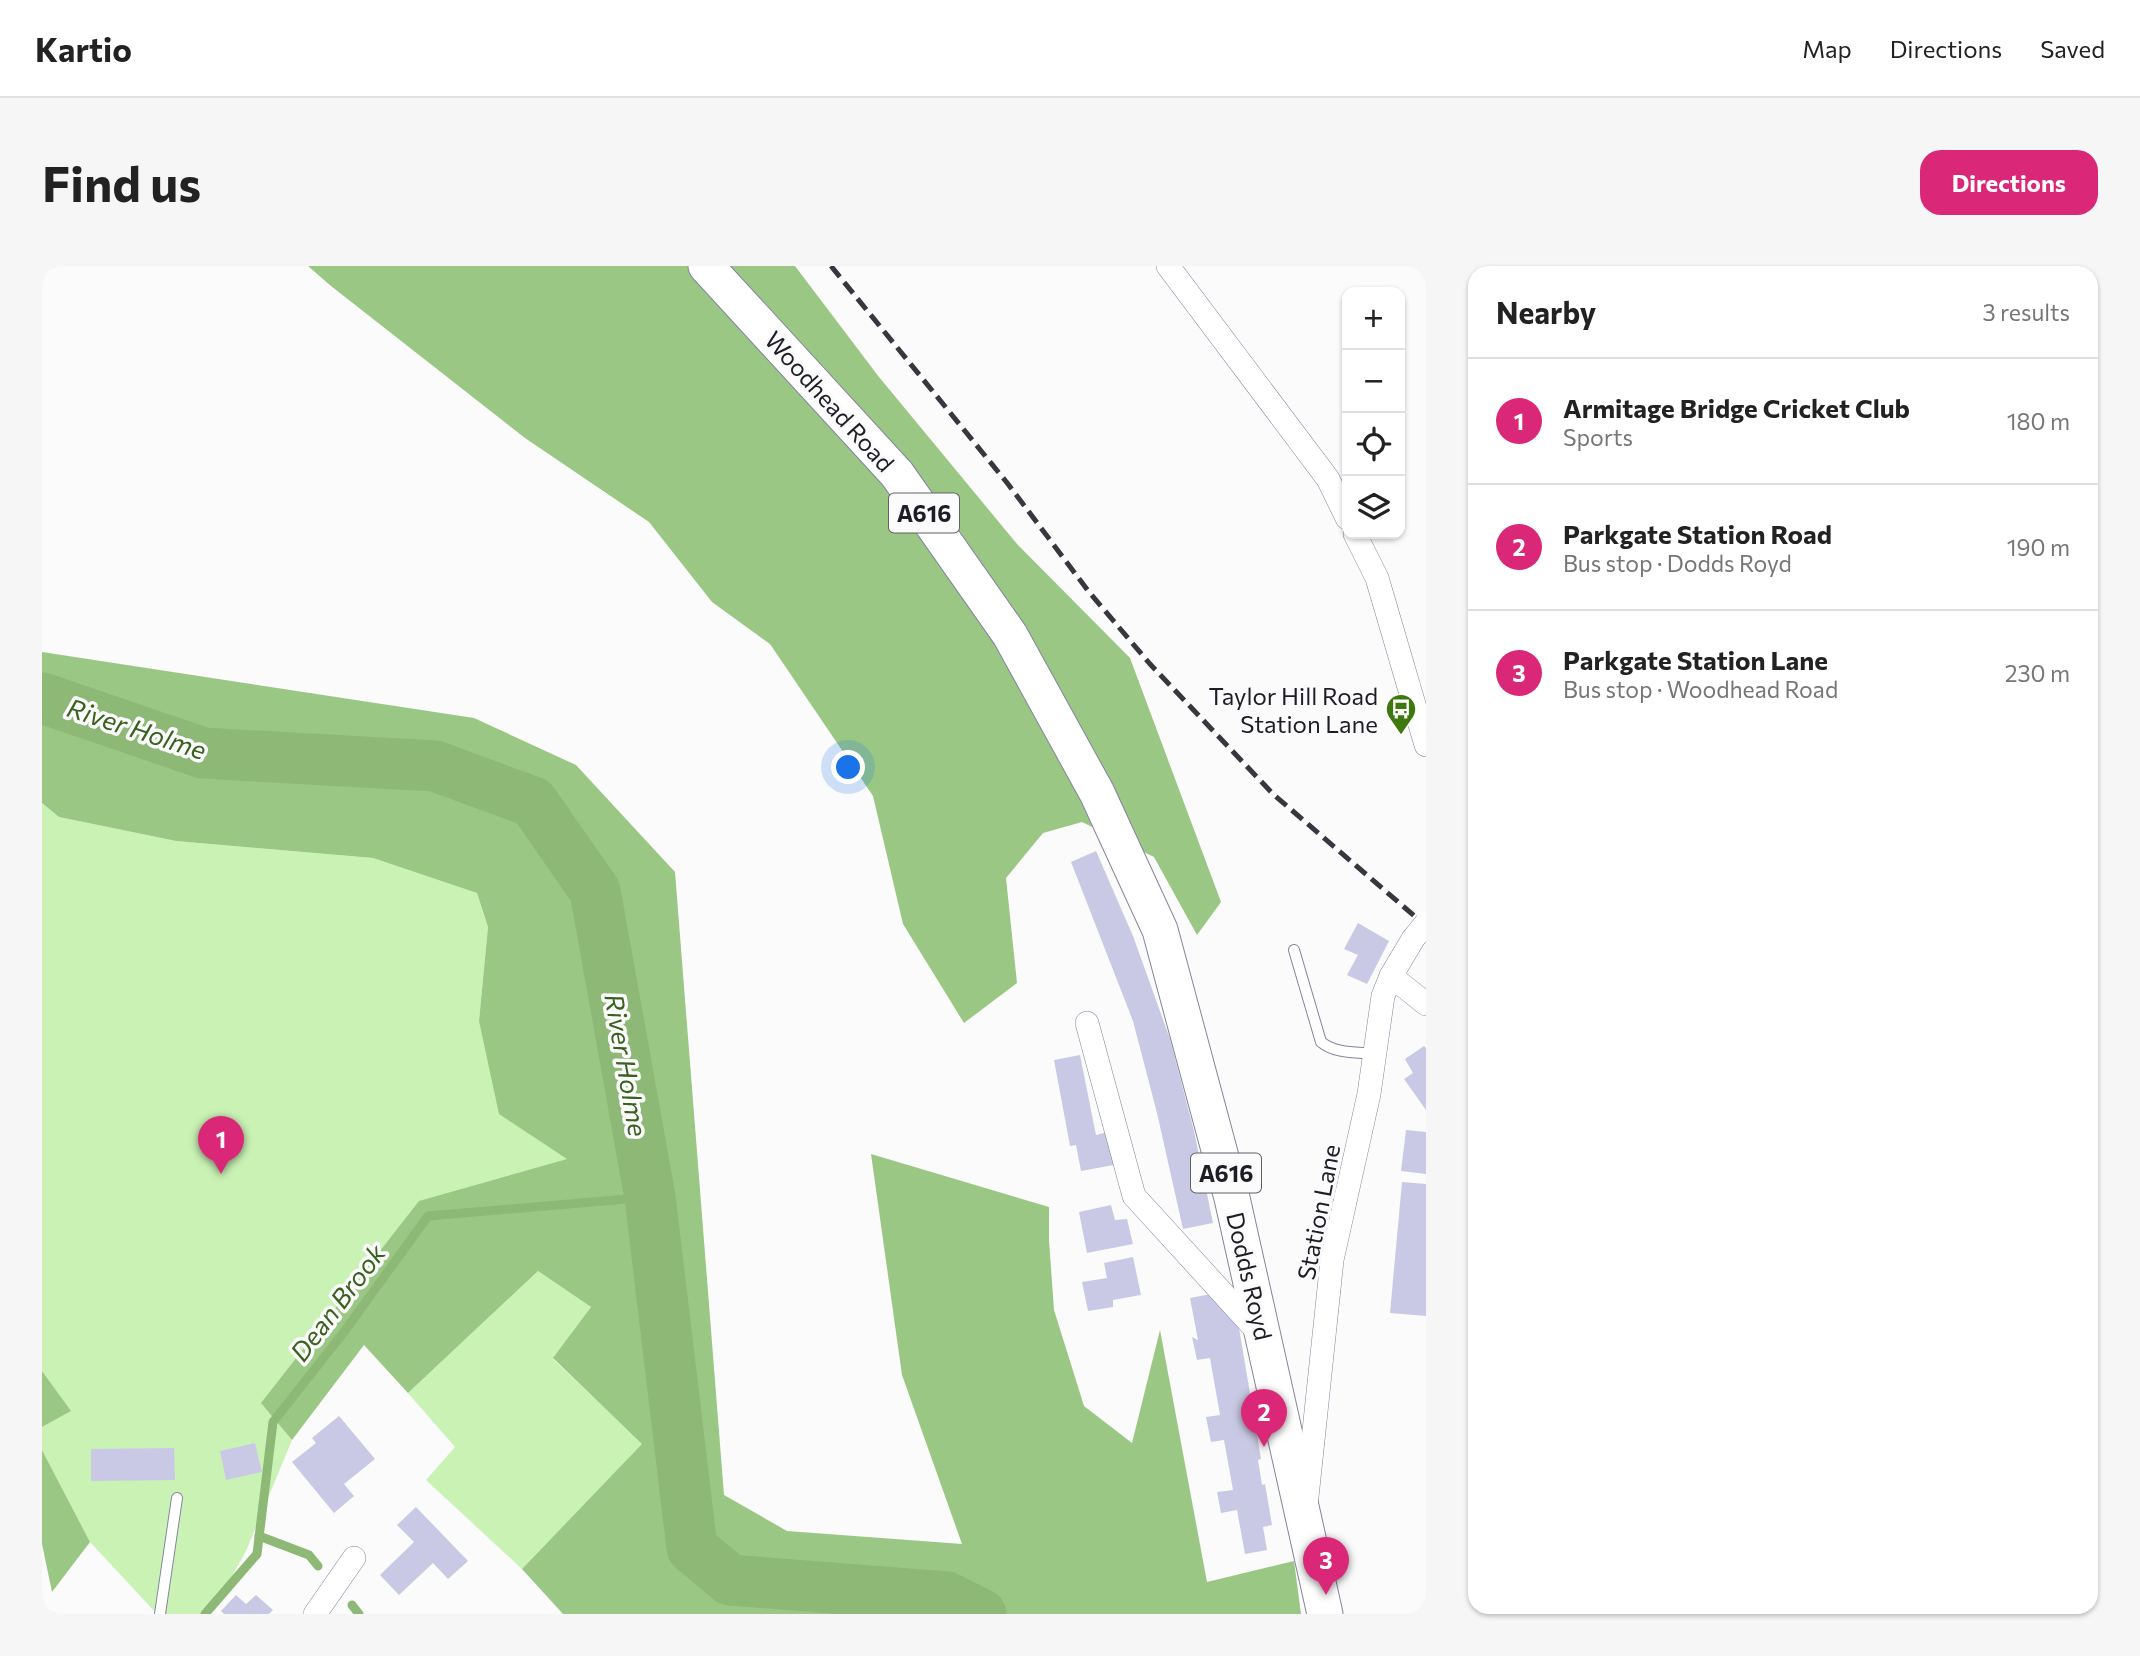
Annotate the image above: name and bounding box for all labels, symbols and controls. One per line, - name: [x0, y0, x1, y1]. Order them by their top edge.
- text: Kartio: [35, 28, 132, 69]
- text: Map: [1802, 34, 1852, 63]
- text: Directions: [1890, 34, 2002, 63]
- text: Saved: [2040, 34, 2105, 63]
- button: Directions: [1920, 150, 2098, 215]
- text: Find us: [42, 152, 201, 212]
- map controls: [1342, 287, 1405, 539]
- button: +: [1342, 287, 1405, 350]
- text: Nearby: [1496, 293, 1596, 330]
- text: 3 results: [1983, 298, 2070, 326]
- street label: Woodhead Road: [759, 325, 901, 477]
- button: −: [1342, 350, 1405, 413]
- text: Armitage Bridge Cricket Club: [1563, 392, 1910, 423]
- text: 1: [1514, 407, 1524, 435]
- text: 180 m: [2007, 407, 2070, 435]
- button: locate: [1342, 413, 1405, 476]
- text: Sports: [1563, 423, 1633, 451]
- button: layers: [1342, 476, 1405, 539]
- road number: A616: [889, 494, 959, 532]
- text: Parkgate Station Road: [1563, 518, 1832, 549]
- text: 2: [1512, 533, 1526, 561]
- text: 190 m: [2007, 533, 2070, 561]
- text: Bus stop · Dodds Royd: [1563, 549, 1792, 577]
- text: Parkgate Station Lane: [1563, 644, 1828, 675]
- text: 3: [1512, 659, 1526, 687]
- text: 230 m: [2005, 659, 2070, 687]
- text: Bus stop · Woodhead Road: [1563, 675, 1838, 703]
- place label: Taylor Hill Road Station Lane: [1208, 681, 1378, 738]
- water label: River Holme: [64, 691, 211, 765]
- bus stop icon: Taylor Hill Road Station Lane: [1384, 692, 1418, 736]
- your location: [831, 750, 865, 784]
- water label: River Holme: [599, 991, 655, 1139]
- pin: 1: [198, 1116, 244, 1174]
- street label: Station Lane: [1291, 1142, 1345, 1282]
- road number: A616: [1191, 1154, 1261, 1192]
- street label: Dodds Royd: [1221, 1209, 1279, 1343]
- water label: Dean Brook: [283, 1237, 392, 1367]
- pin: 2: [1241, 1389, 1287, 1447]
- pin: 3: [1303, 1537, 1349, 1595]

